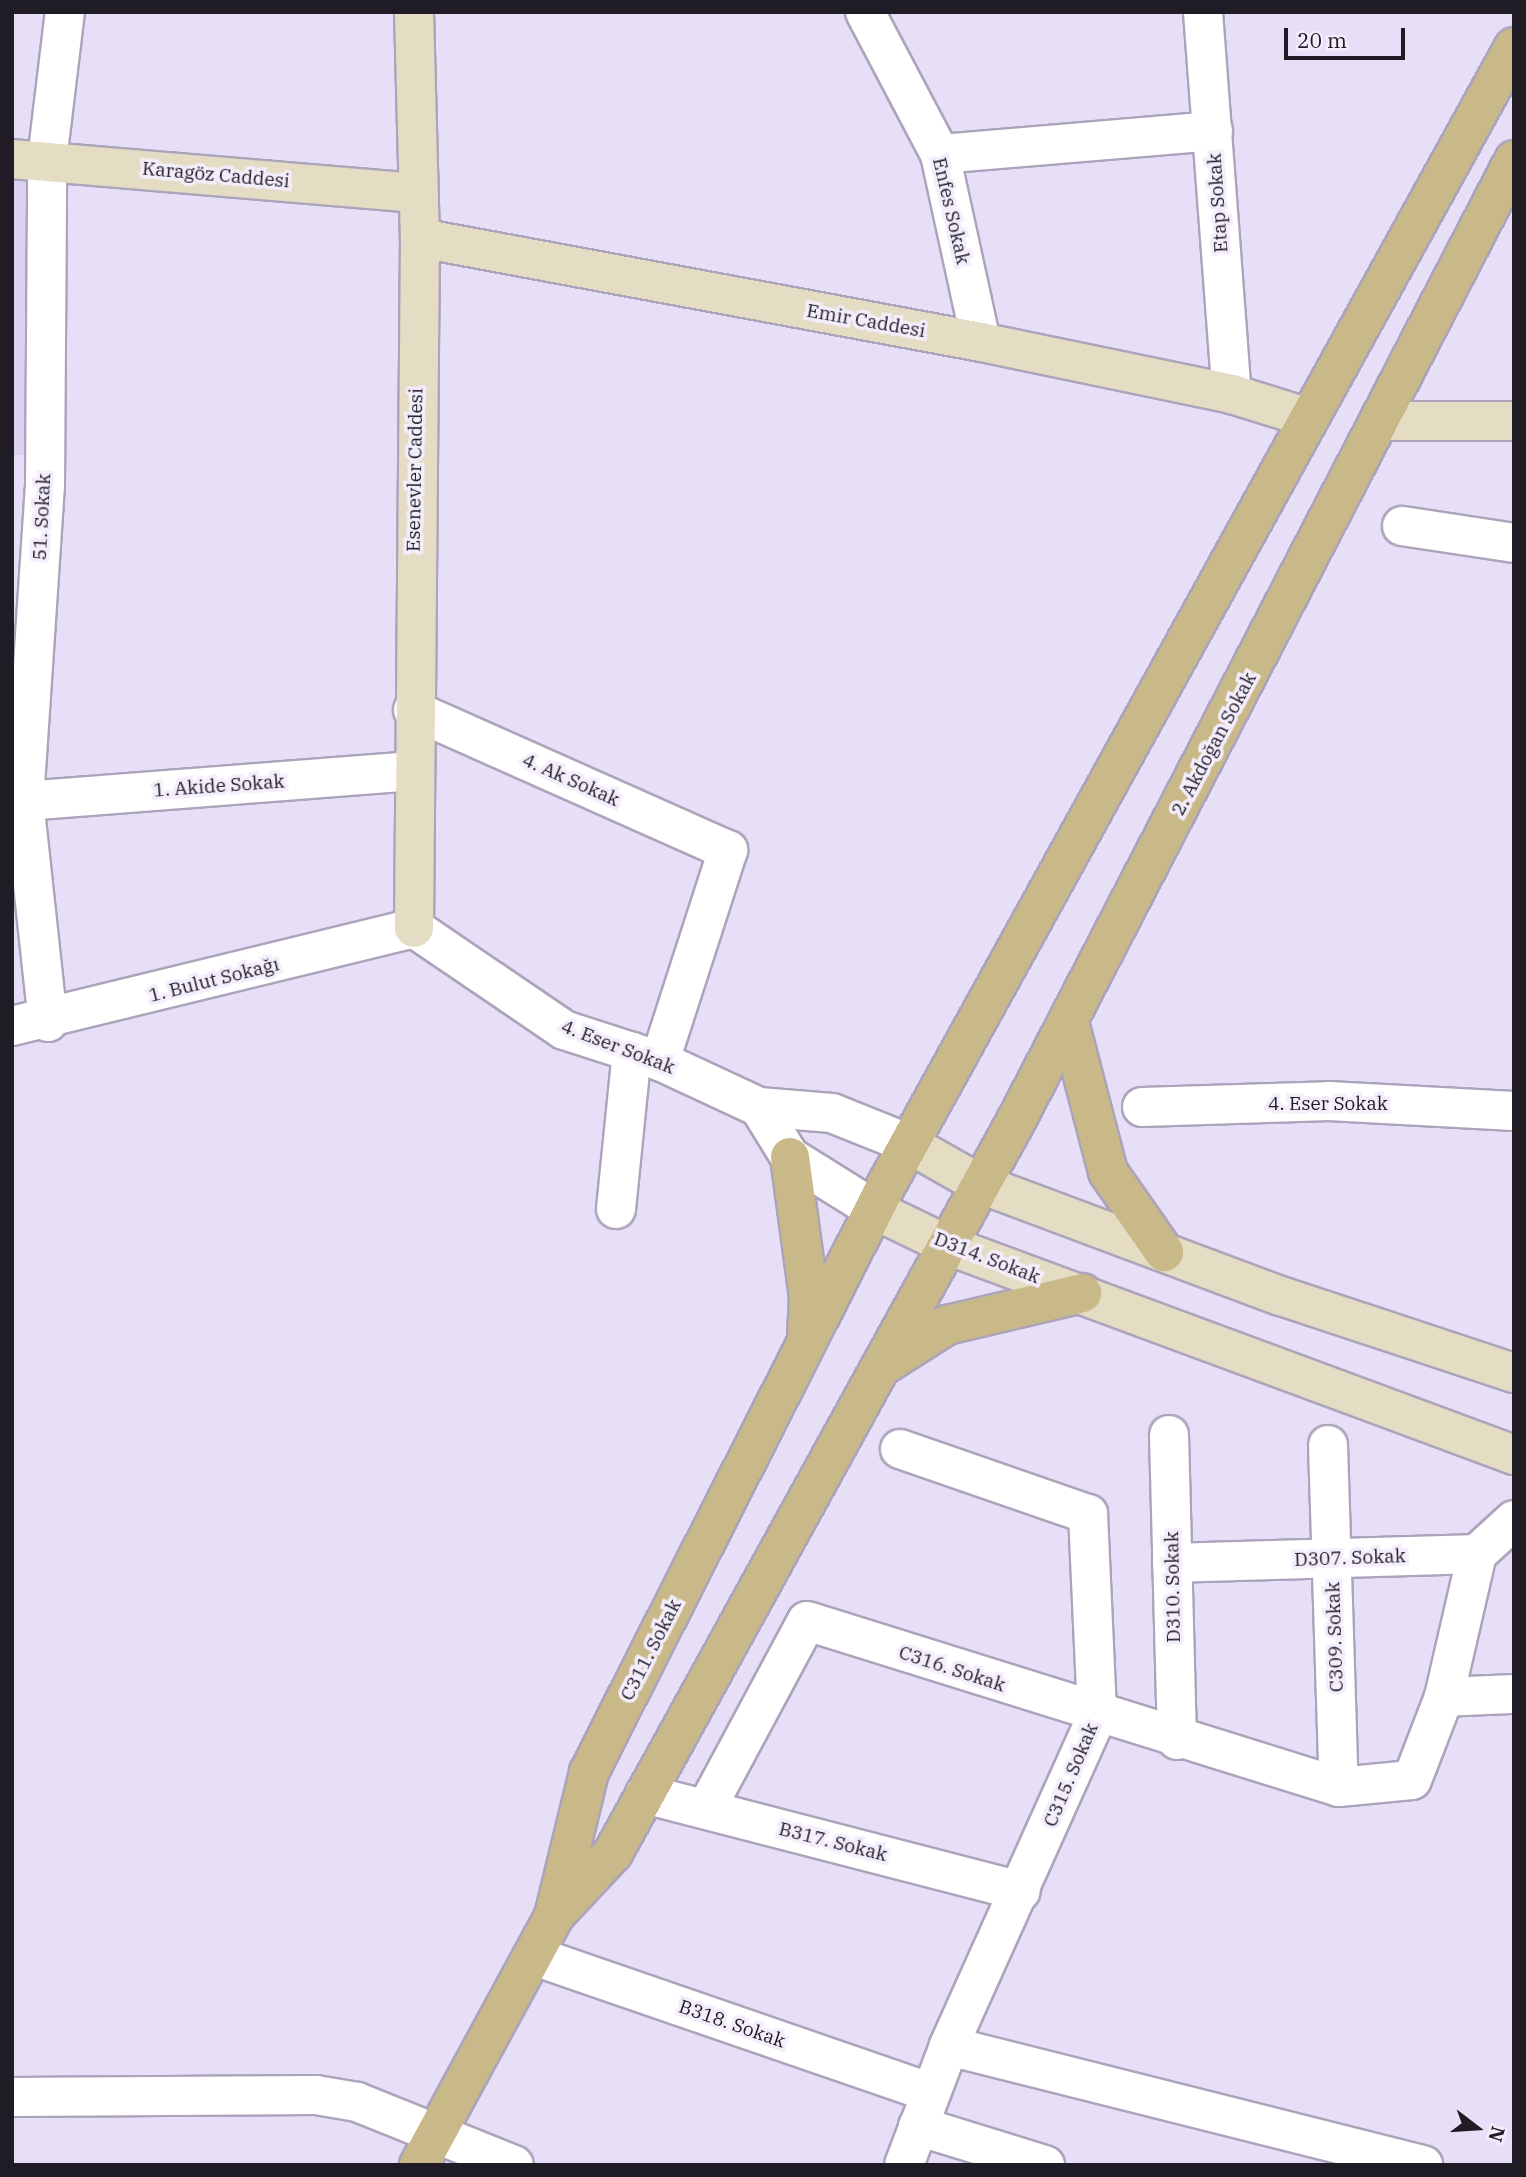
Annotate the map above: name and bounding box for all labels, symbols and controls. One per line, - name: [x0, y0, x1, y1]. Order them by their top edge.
- scale bar: [1288, 14, 1409, 58]
- text: 20 m: [1297, 26, 1347, 54]
- street label: Etap Sokak: [1203, 152, 1233, 254]
- street label: Enfes Sokak: [928, 155, 974, 267]
- street label: Karagöz Caddesi: [141, 157, 291, 193]
- street label: Emir Caddesi: [805, 299, 927, 343]
- street label: Esenevler Caddesi: [402, 388, 428, 552]
- street label: 51. Sokak: [28, 473, 56, 561]
- street label: 2. Akdoğan Sokak: [1167, 669, 1261, 819]
- street label: 4. Ak Sokak: [519, 748, 623, 812]
- street label: 1. Akide Sokak: [153, 770, 285, 802]
- street label: 1. Bulut Sokağı: [147, 953, 281, 1007]
- street label: 4. Eser Sokak: [558, 1015, 678, 1079]
- street label: 4. Eser Sokak: [1268, 1093, 1388, 1115]
- street label: D314. Sokak: [931, 1227, 1043, 1289]
- street label: D310. Sokak: [1161, 1531, 1185, 1643]
- street label: D307. Sokak: [1294, 1545, 1406, 1571]
- street label: C309. Sokak: [1322, 1581, 1348, 1693]
- street label: C311. Sokak: [616, 1596, 686, 1704]
- street label: C316. Sokak: [896, 1641, 1008, 1697]
- street label: C315. Sokak: [1039, 1720, 1103, 1830]
- street label: B317. Sokak: [776, 1818, 890, 1866]
- street label: B318. Sokak: [676, 1995, 788, 2053]
- north arrow: [1442, 2093, 1512, 2163]
- text: N: [1483, 2123, 1511, 2145]

